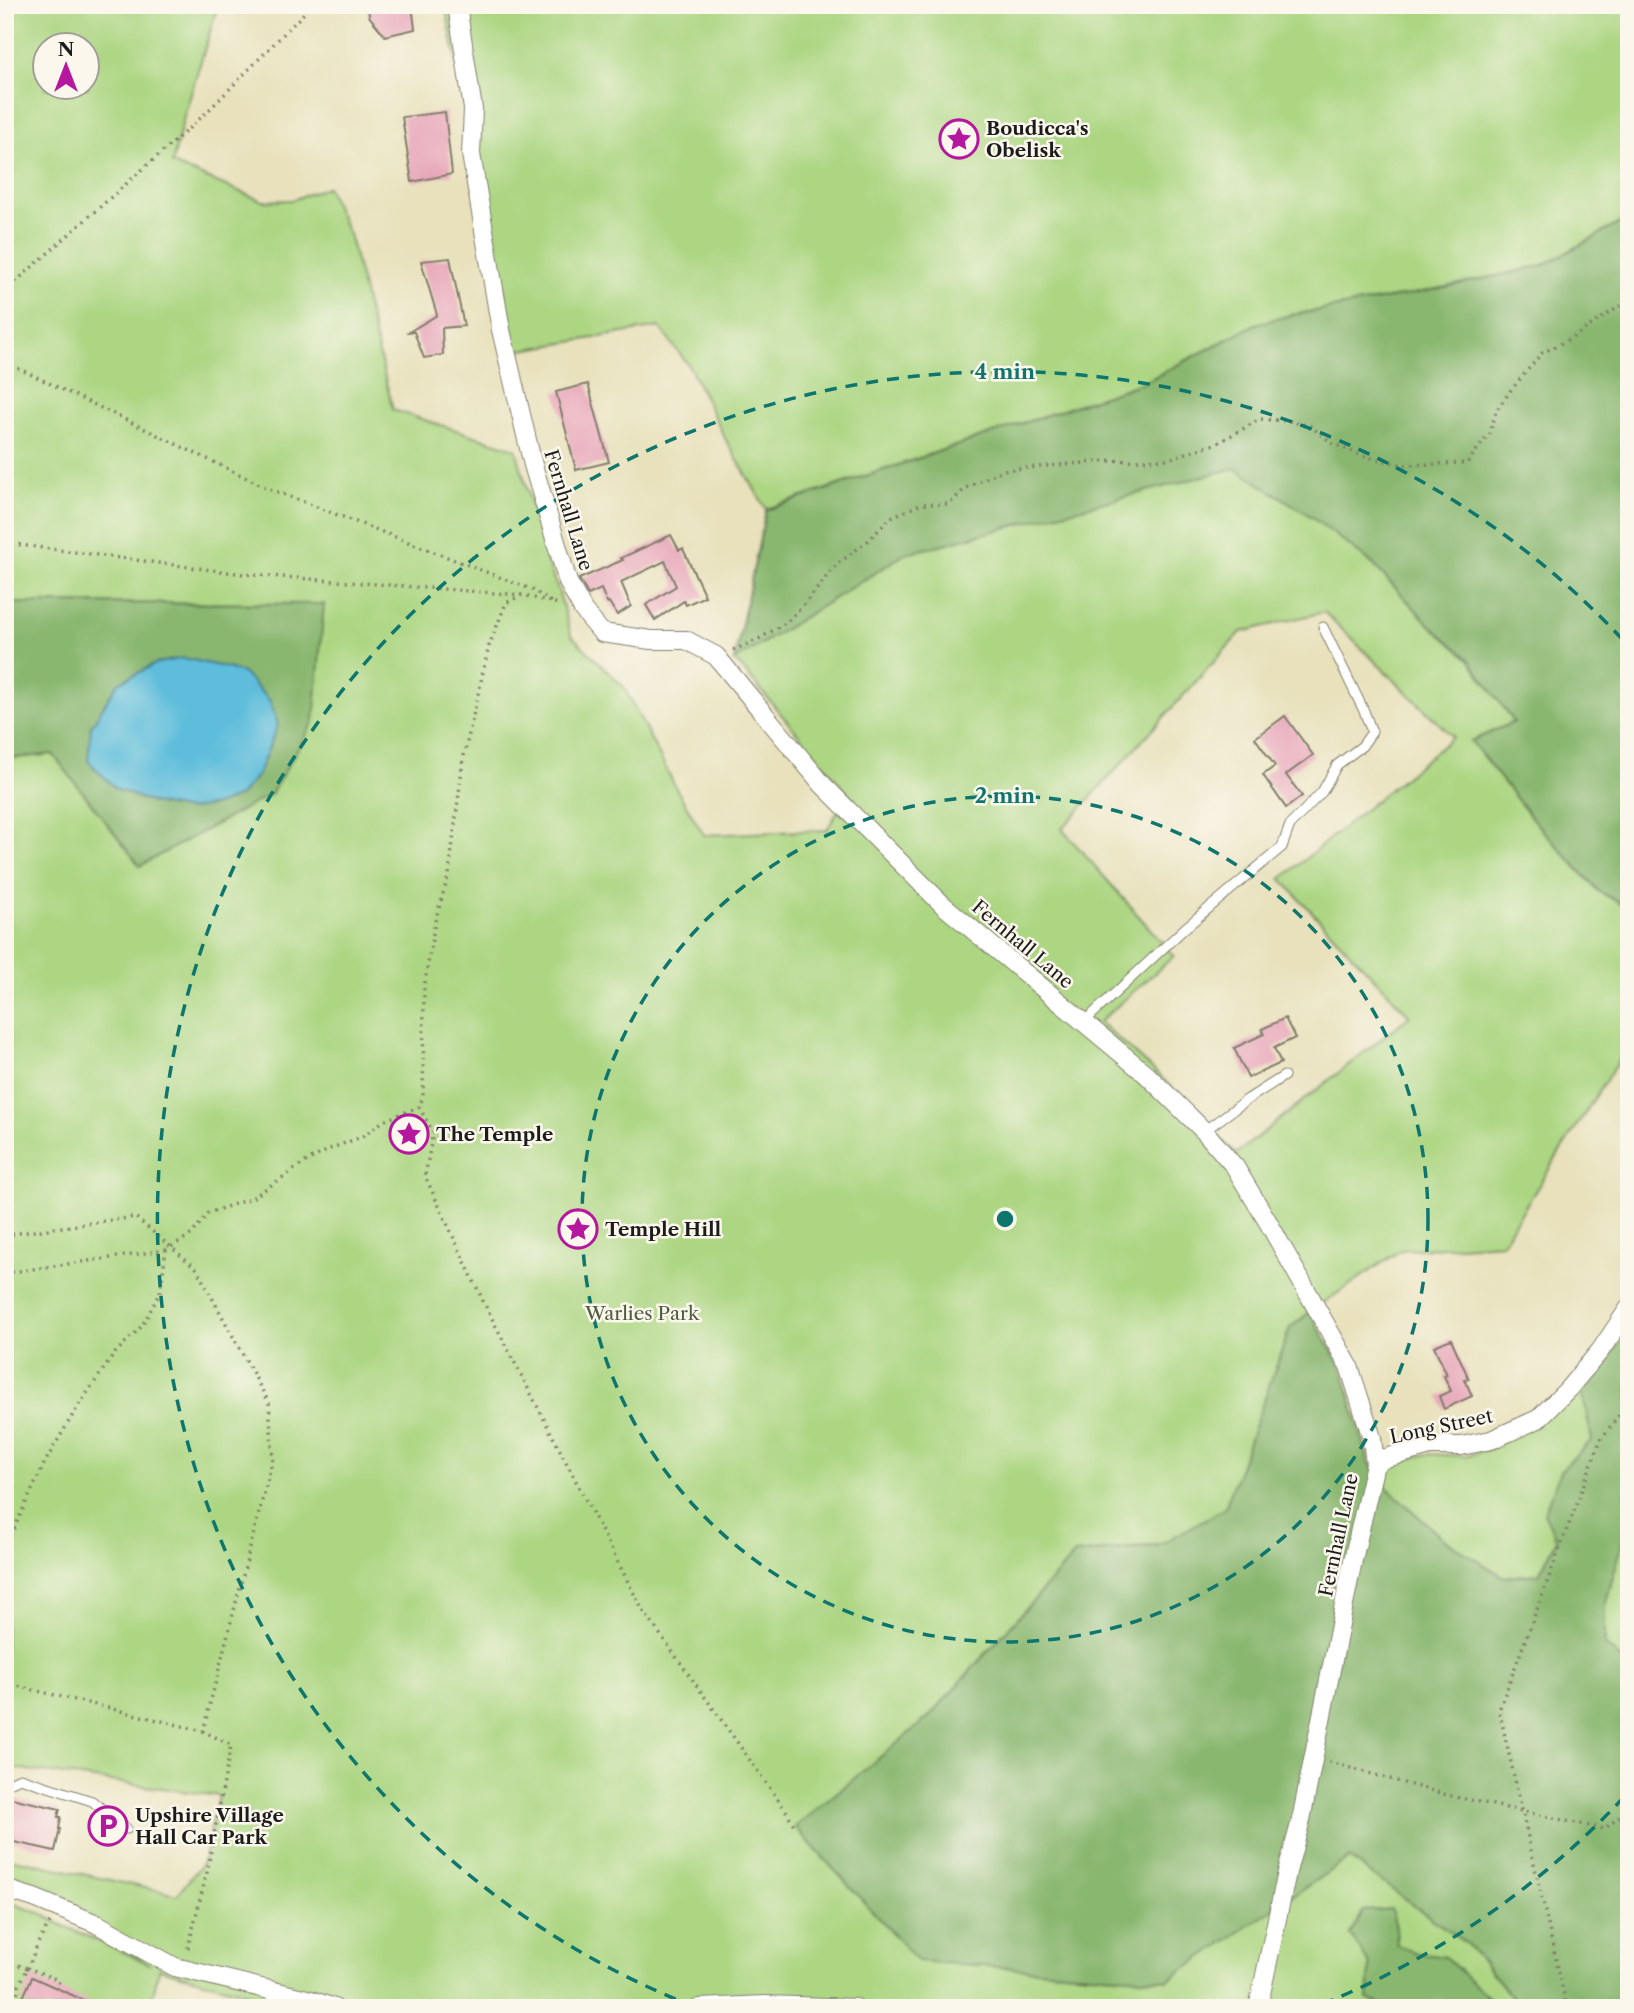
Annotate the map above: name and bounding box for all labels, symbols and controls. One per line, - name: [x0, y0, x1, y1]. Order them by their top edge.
- north arrow: [32, 32, 102, 102]
- text: N: [58, 38, 74, 61]
- place label: Boudicca's Obelisk: [986, 117, 1089, 162]
- place icon: Boudicca's Obelisk: [938, 118, 980, 160]
- text: 4 min: [975, 359, 1036, 384]
- street label: Fernhall Lane: [539, 447, 598, 573]
- text: 2 min: [975, 783, 1036, 808]
- street label: Fernhall Lane: [967, 895, 1078, 993]
- place icon: The Temple: [388, 1113, 430, 1155]
- place label: The Temple: [436, 1123, 553, 1146]
- centre of rings: [993, 1207, 1017, 1231]
- place icon: Temple Hill: [557, 1208, 599, 1250]
- place label: Temple Hill: [605, 1218, 722, 1241]
- park label: Warlies Park: [584, 1302, 700, 1325]
- street label: Long Street: [1387, 1404, 1495, 1449]
- street label: Fernhall Lane: [1314, 1471, 1363, 1599]
- place label: Upshire Village Hall Car Park: [135, 1804, 284, 1849]
- parking icon: Upshire Village Hall Car Park: [87, 1805, 129, 1847]

